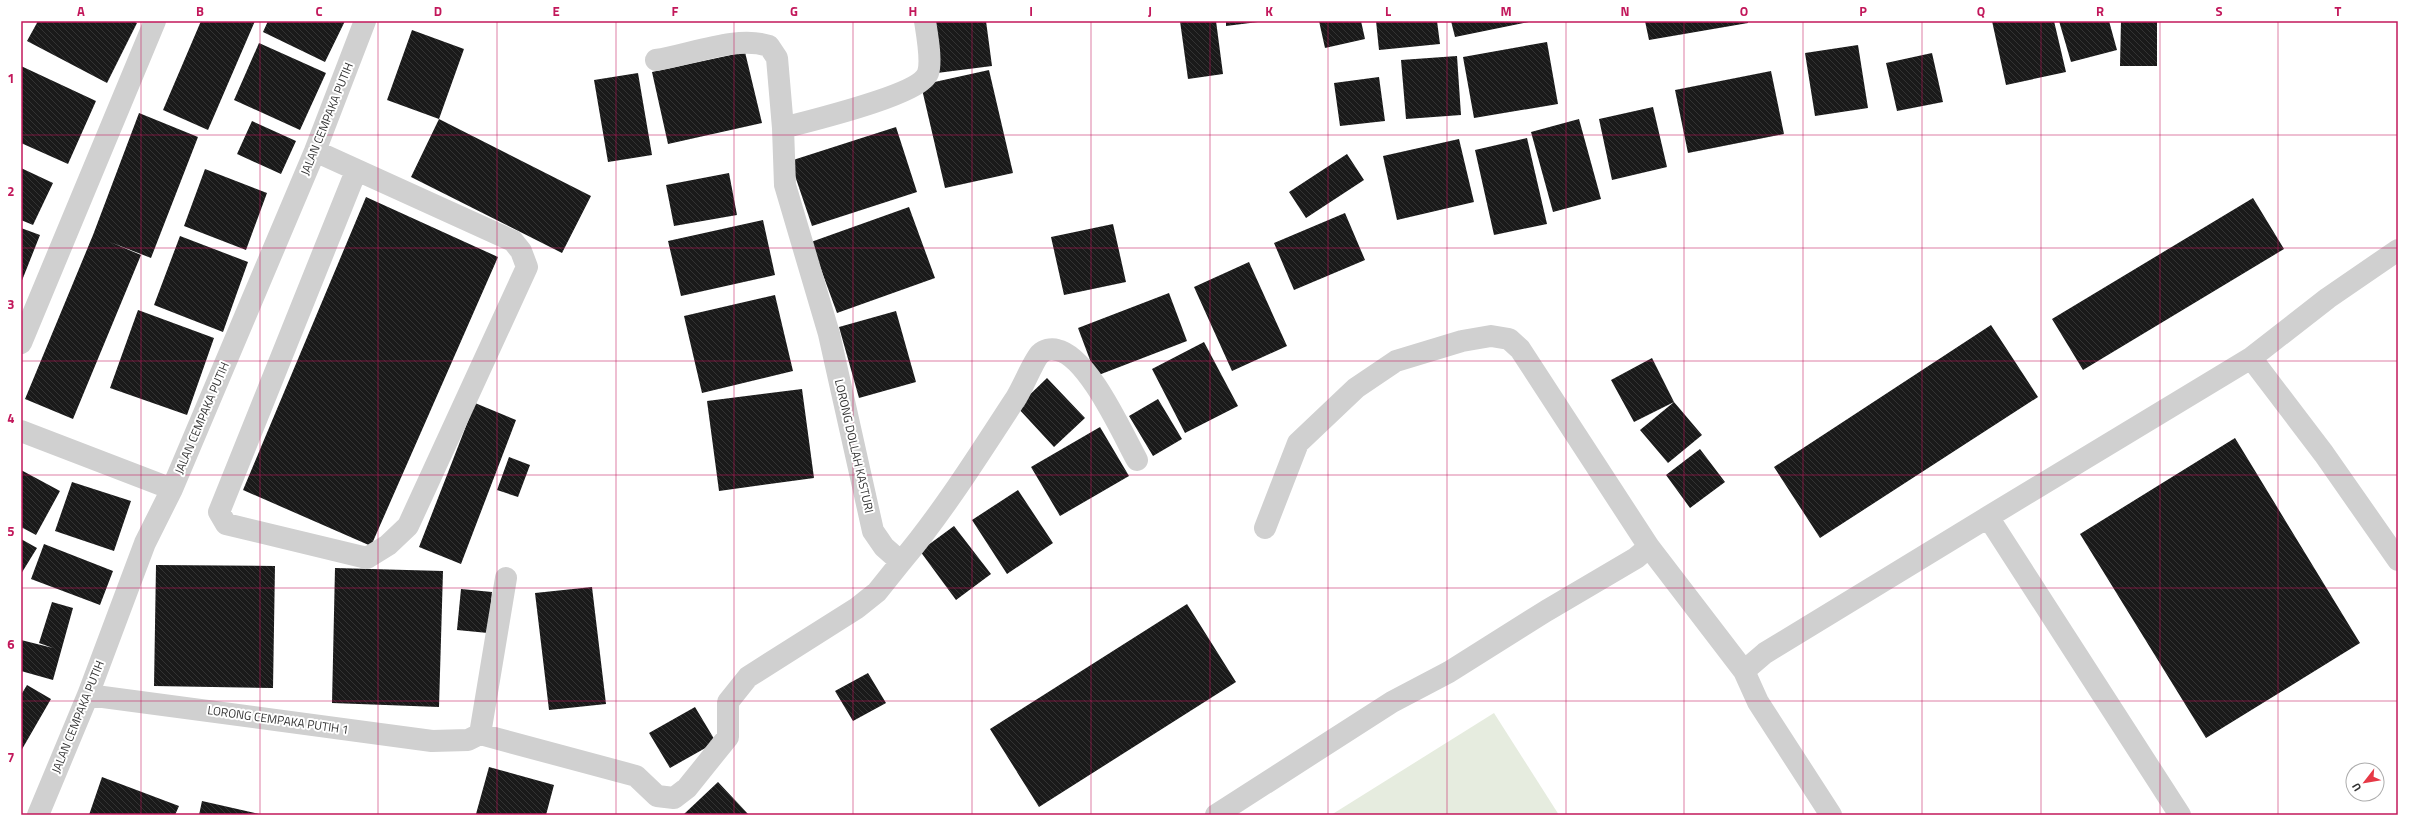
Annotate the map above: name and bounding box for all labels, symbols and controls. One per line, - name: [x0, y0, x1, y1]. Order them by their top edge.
- text: A: [77, 1, 85, 21]
- text: B: [196, 1, 204, 21]
- text: C: [315, 1, 323, 21]
- text: D: [434, 1, 442, 21]
- text: E: [552, 1, 560, 21]
- text: F: [672, 1, 679, 21]
- text: G: [790, 1, 798, 21]
- text: H: [909, 1, 917, 21]
- text: I: [1029, 1, 1033, 21]
- text: J: [1148, 1, 1152, 21]
- text: K: [1265, 1, 1273, 21]
- text: L: [1385, 1, 1391, 21]
- text: M: [1500, 1, 1512, 21]
- text: N: [1620, 1, 1630, 21]
- text: O: [1740, 1, 1748, 21]
- text: P: [1859, 1, 1867, 21]
- text: Q: [1977, 1, 1985, 21]
- text: R: [2096, 1, 2104, 21]
- text: S: [2215, 1, 2223, 21]
- text: T: [2335, 1, 2342, 21]
- street label: JALAN CEMPAKA PUTIH: [295, 60, 358, 178]
- text: 1: [7, 68, 15, 88]
- text: 2: [7, 181, 15, 201]
- text: 3: [7, 294, 15, 314]
- street label: JALAN CEMPAKA PUTIH: [169, 359, 234, 477]
- street label: LORONG DOLLAH KASTURI: [830, 377, 879, 515]
- text: 4: [7, 408, 15, 428]
- text: 5: [7, 521, 15, 541]
- text: 6: [7, 634, 15, 654]
- street label: JALAN CEMPAKA PUTIH: [46, 658, 109, 776]
- street label: LORONG CEMPAKA PUTIH 1: [206, 700, 350, 739]
- text: 7: [7, 747, 15, 767]
- north arrow: [2345, 762, 2385, 802]
- text: U: [2348, 780, 2365, 794]

